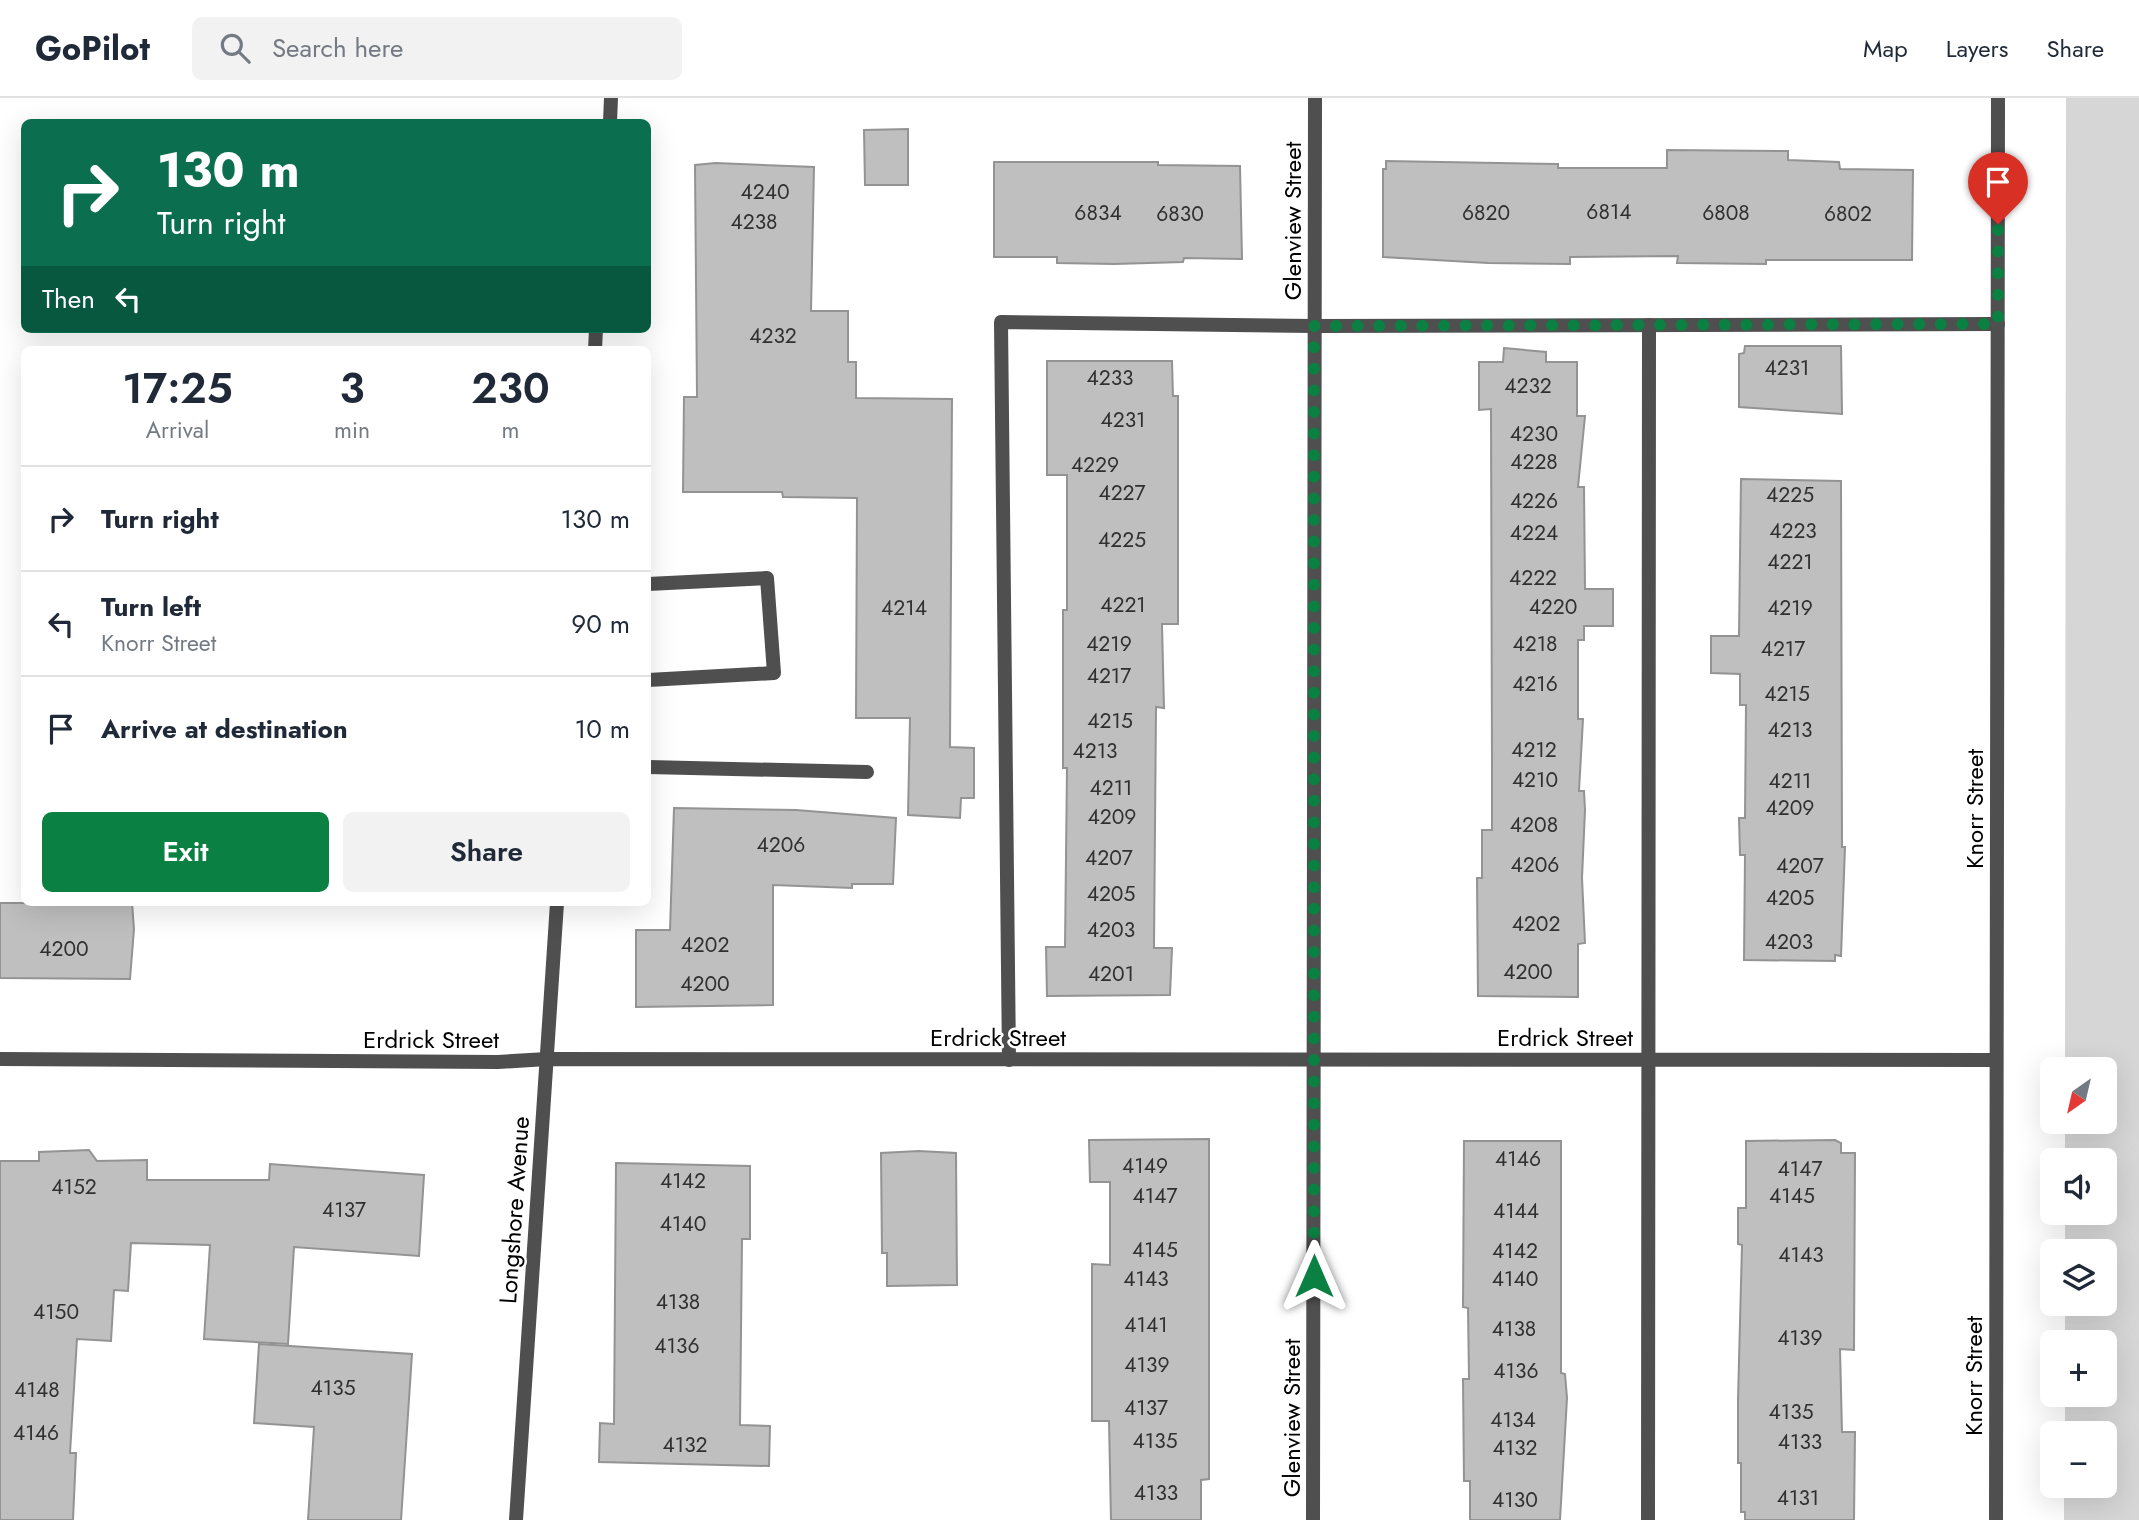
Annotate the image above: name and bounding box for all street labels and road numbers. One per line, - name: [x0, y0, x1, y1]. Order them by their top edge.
- street label: Glenview Street: [1275, 141, 1310, 300]
- street label: Knorr Street: [1957, 749, 1992, 869]
- street label: Erdrick Street: [930, 1020, 1066, 1055]
- street label: Erdrick Street: [1497, 1020, 1633, 1055]
- street label: Erdrick Street: [363, 1022, 499, 1057]
- street label: Longshore Avenue: [490, 1115, 538, 1305]
- street label: Knorr Street: [1956, 1316, 1991, 1436]
- street label: Glenview Street: [1274, 1338, 1309, 1497]

